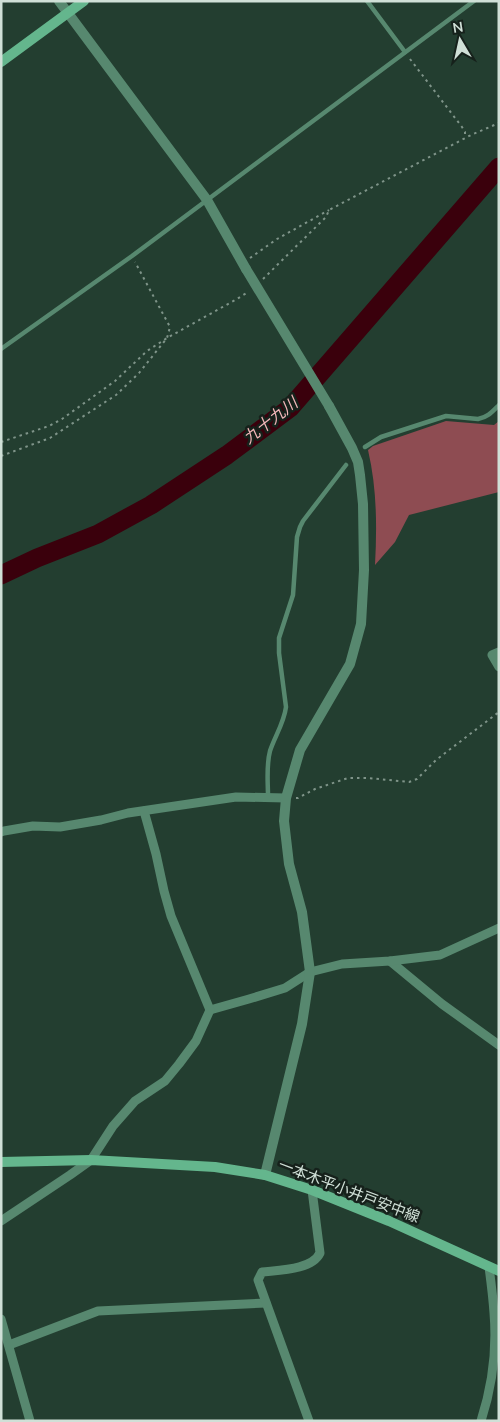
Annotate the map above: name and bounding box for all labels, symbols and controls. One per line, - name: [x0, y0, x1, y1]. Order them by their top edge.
- north arrow: [435, 15, 485, 65]
- text: N: [451, 17, 465, 38]
- water label: 九十九川: [239, 391, 304, 449]
- street label: 一本木平小井戸安中線: [275, 1155, 423, 1227]

